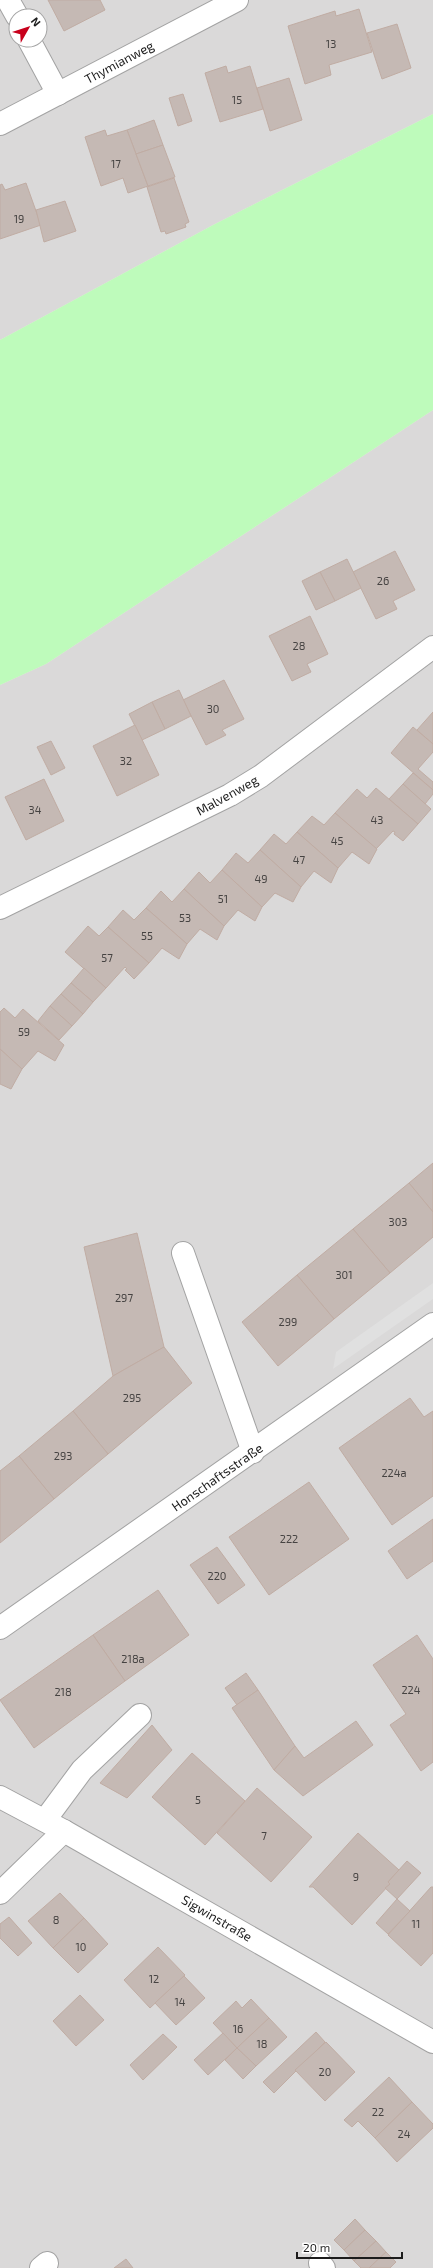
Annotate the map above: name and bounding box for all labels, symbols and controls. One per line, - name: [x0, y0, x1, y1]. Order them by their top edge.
- north arrow: [8, 8, 48, 48]
- text: N: [29, 14, 44, 29]
- street label: Thymianweg: [82, 37, 156, 87]
- house number: 13: [326, 37, 336, 50]
- house number: 15: [232, 93, 242, 106]
- house number: 17: [111, 157, 121, 170]
- house number: 19: [14, 212, 24, 225]
- house number: 26: [377, 574, 389, 587]
- house number: 28: [293, 639, 305, 652]
- house number: 30: [207, 702, 219, 715]
- house number: 32: [120, 754, 132, 767]
- street label: Malvenweg: [193, 771, 261, 819]
- house number: 34: [29, 803, 42, 816]
- house number: 43: [371, 813, 383, 826]
- house number: 45: [331, 834, 343, 847]
- house number: 47: [293, 853, 306, 866]
- house number: 49: [254, 872, 268, 885]
- house number: 51: [218, 892, 228, 905]
- house number: 53: [179, 911, 191, 924]
- house number: 55: [141, 929, 153, 942]
- house number: 57: [101, 951, 113, 964]
- house number: 59: [18, 1025, 30, 1038]
- house number: 303: [389, 1215, 407, 1228]
- house number: 301: [335, 1268, 353, 1281]
- house number: 297: [115, 1291, 133, 1304]
- house number: 299: [279, 1315, 297, 1328]
- house number: 295: [123, 1391, 141, 1404]
- street label: Honschaftsstraße: [168, 1440, 266, 1514]
- house number: 293: [54, 1449, 72, 1462]
- house number: 224a: [381, 1466, 407, 1479]
- house number: 222: [280, 1532, 298, 1545]
- house number: 220: [208, 1569, 227, 1582]
- house number: 218a: [121, 1652, 145, 1665]
- house number: 224: [401, 1683, 421, 1696]
- house number: 218: [54, 1685, 72, 1698]
- house number: 5: [195, 1793, 201, 1806]
- house number: 7: [261, 1829, 267, 1842]
- house number: 9: [353, 1870, 359, 1883]
- street label: Sigwinstraße: [179, 1891, 255, 1945]
- house number: 8: [53, 1913, 59, 1926]
- house number: 11: [412, 1917, 420, 1930]
- house number: 10: [75, 1940, 87, 1953]
- house number: 12: [149, 1972, 159, 1985]
- house number: 14: [174, 1995, 186, 2008]
- house number: 16: [233, 2022, 243, 2035]
- house number: 18: [256, 2037, 268, 2050]
- house number: 20: [319, 2065, 331, 2078]
- house number: 22: [372, 2105, 384, 2118]
- house number: 24: [398, 2127, 411, 2140]
- scale bar: [297, 2234, 402, 2260]
- text: 20 m: [303, 2240, 330, 2254]

